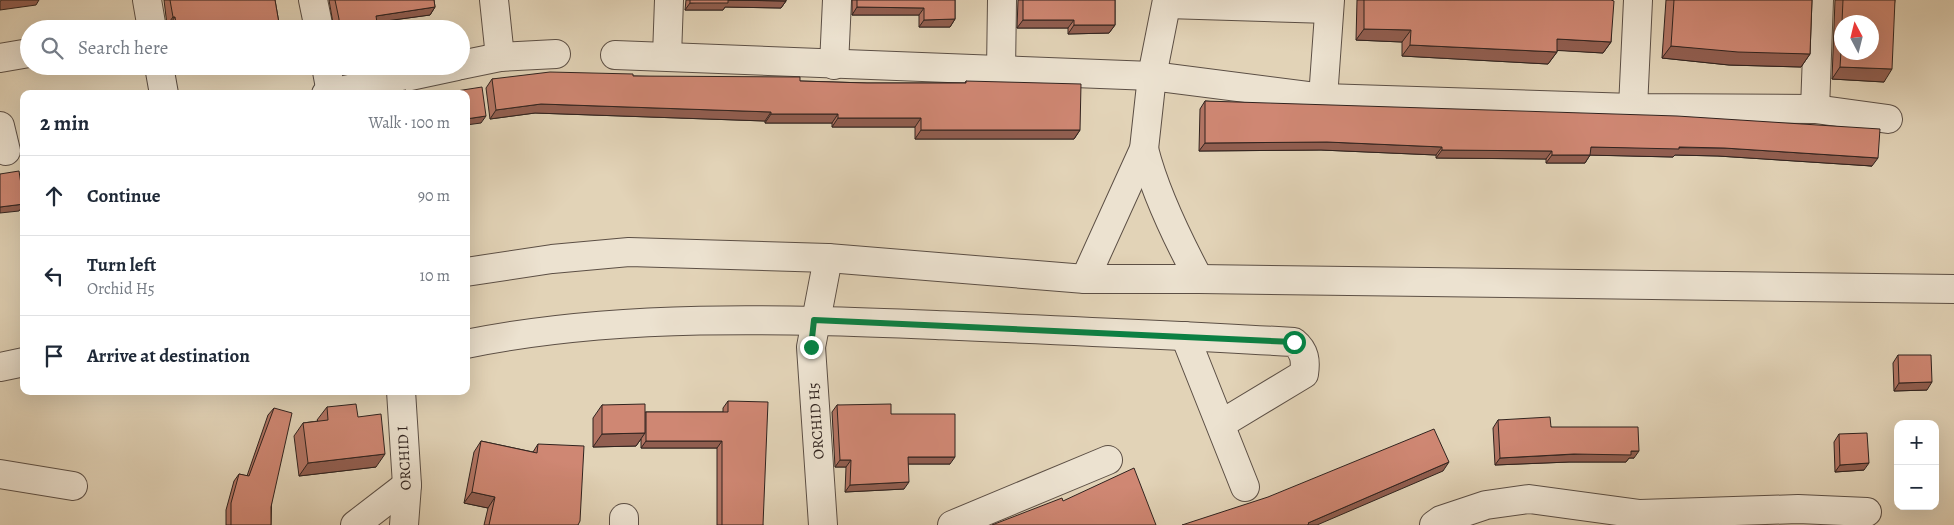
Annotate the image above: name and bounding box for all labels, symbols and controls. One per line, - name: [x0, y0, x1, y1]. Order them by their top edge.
- north arrow: [1834, 15, 1879, 60]
- search box: [20, 20, 470, 75]
- icon: search: [38, 34, 66, 62]
- text: Search here: [78, 35, 168, 61]
- text: 2 min: [40, 109, 89, 137]
- text: Walk · 100 m: [369, 112, 450, 134]
- icon: ahead: [40, 182, 68, 210]
- text: Continue: [87, 183, 161, 209]
- text: 90 m: [418, 185, 450, 207]
- text: Turn left: [87, 252, 156, 278]
- icon: left: [40, 262, 68, 290]
- text: 10 m: [420, 265, 450, 287]
- text: Orchid H5: [87, 278, 155, 300]
- route start: [1283, 331, 1306, 354]
- route end: [800, 336, 823, 359]
- icon: arrive: [40, 342, 68, 370]
- text: Arrive at destination: [87, 343, 250, 369]
- street label: ORCHID H5: [803, 382, 829, 460]
- map controls: [1894, 420, 1939, 510]
- button: +: [1894, 420, 1939, 465]
- street label: ORCHID I: [392, 425, 416, 491]
- button: −: [1894, 465, 1939, 510]

